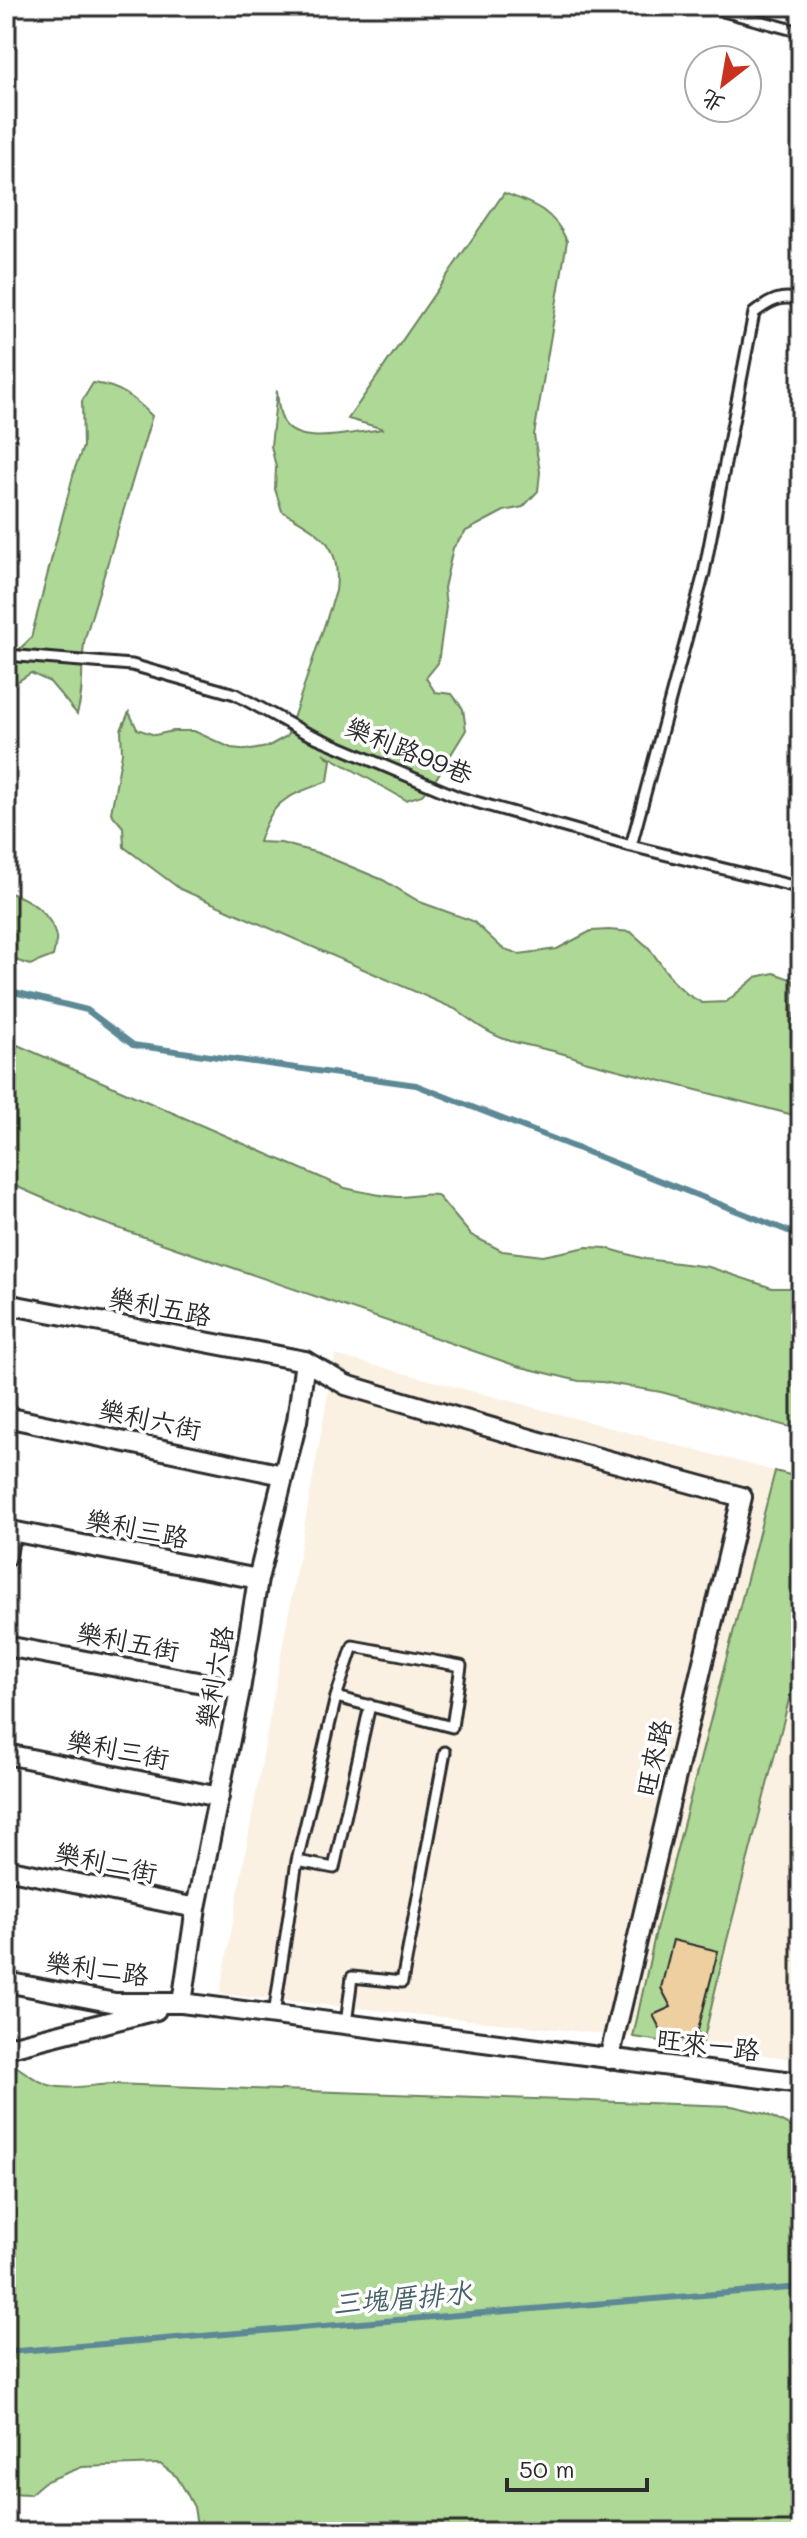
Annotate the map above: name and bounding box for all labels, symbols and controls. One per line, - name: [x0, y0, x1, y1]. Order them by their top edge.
- north arrow: [683, 44, 763, 124]
- text: 北: [696, 83, 729, 120]
- street label: 樂利路99巷: [341, 709, 478, 791]
- street label: 樂利五路: [106, 1279, 214, 1333]
- street label: 樂利六街: [96, 1392, 205, 1446]
- street label: 樂利三路: [83, 1501, 191, 1555]
- street label: 樂利五街: [74, 1614, 182, 1668]
- street label: 樂利六路: [188, 1623, 240, 1731]
- street label: 旺來路: [628, 1716, 678, 1800]
- street label: 樂利三街: [64, 1722, 172, 1776]
- street label: 樂利二街: [52, 1835, 161, 1889]
- street label: 樂利二路: [43, 1944, 151, 1992]
- street label: 旺來一路: [654, 2021, 762, 2067]
- water label: 三塊厝排水: [331, 2273, 474, 2321]
- scale bar: [507, 2442, 647, 2492]
- text: 50 m: [519, 2453, 575, 2484]

